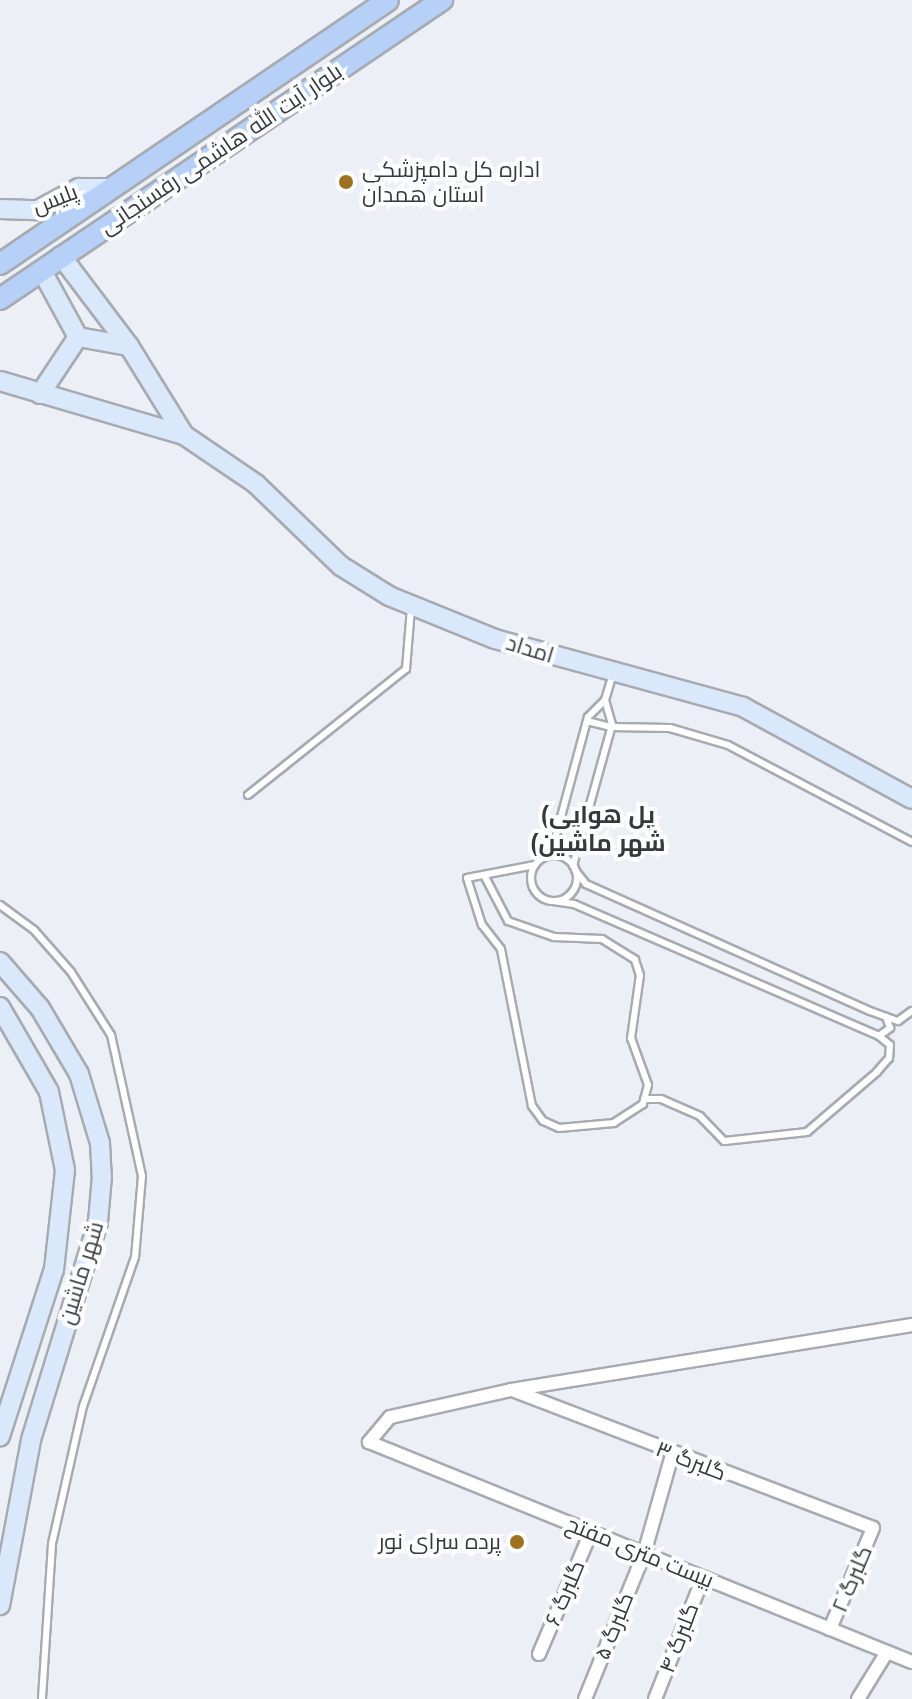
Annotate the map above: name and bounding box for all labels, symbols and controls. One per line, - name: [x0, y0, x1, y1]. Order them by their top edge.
- street label: بلوار آیت الله هاشمی رفسنجانی: [95, 58, 347, 240]
- place label: اداره کل دامپزشکی استان همدان: [362, 156, 540, 208]
- marker: اداره کل دامپزشکی استان همدان: [337, 173, 355, 191]
- street label: پلیس: [29, 178, 81, 220]
- street label: امداد: [503, 629, 557, 669]
- district label: (پل هوایی (شهر ماشین: [530, 801, 666, 857]
- street label: شهر ماشین: [53, 1218, 109, 1328]
- street label: گلبرگ ۳: [652, 1436, 730, 1486]
- street label: بیست متری مفتح: [562, 1510, 718, 1594]
- place label: پرده سرای نور: [378, 1529, 501, 1555]
- marker: پرده سرای نور: [508, 1533, 526, 1551]
- street label: گلبرگ ۲: [826, 1542, 878, 1616]
- street label: گلبرگ ۶: [539, 1556, 591, 1630]
- street label: گلبرگ ۵: [589, 1589, 639, 1663]
- street label: گلبرگ ۴: [654, 1599, 704, 1677]

